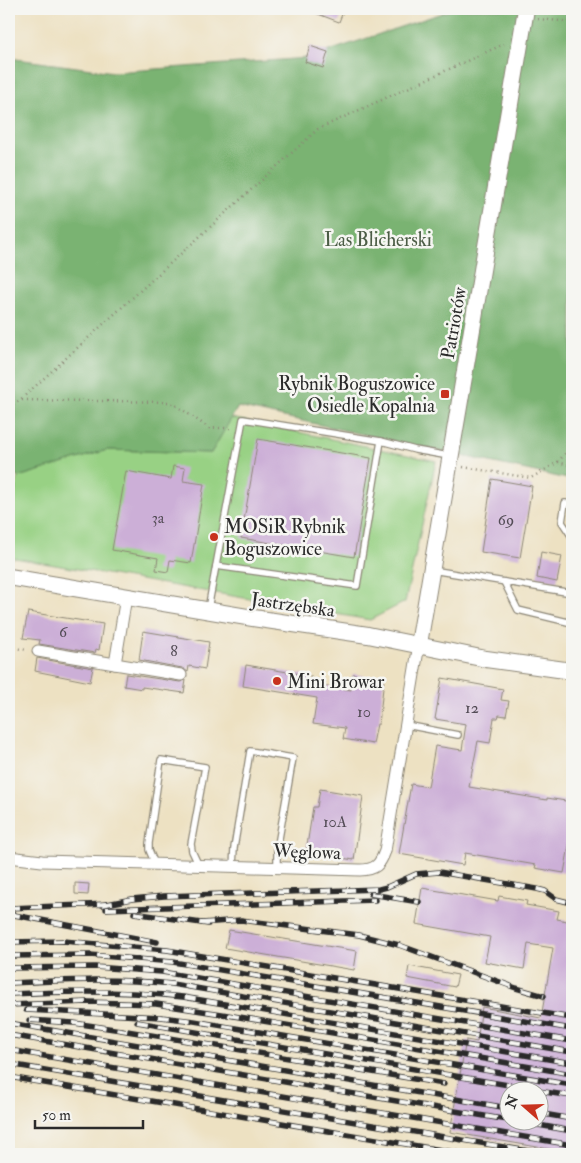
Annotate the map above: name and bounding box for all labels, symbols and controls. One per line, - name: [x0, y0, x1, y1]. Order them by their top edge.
- park label: Las Blicherski: [324, 228, 432, 252]
- street label: Patriotów: [436, 285, 472, 361]
- place label: Rybnik Boguszowice Osiedle Kopalnia: [278, 372, 435, 419]
- marker: Rybnik Boguszowice Osiedle Kopalnia: [439, 388, 451, 400]
- house number: 3a: [152, 508, 165, 528]
- house number: 69: [498, 510, 514, 530]
- place label: MOSiR Rybnik Boguszowice: [224, 515, 346, 561]
- marker: MOSiR Rybnik Boguszowice: [208, 531, 220, 543]
- street label: Jastrzębska: [248, 587, 337, 623]
- house number: 6: [59, 622, 68, 642]
- house number: 8: [170, 641, 178, 661]
- place label: Mini Browar: [287, 670, 384, 694]
- marker: Mini Browar: [271, 675, 283, 687]
- house number: 12: [465, 698, 479, 718]
- house number: 10: [357, 702, 371, 722]
- house number: 10A: [323, 812, 347, 832]
- street label: Węglowa: [271, 839, 342, 865]
- north arrow: [498, 1080, 548, 1130]
- text: N: [502, 1092, 523, 1111]
- scale bar: [35, 1098, 142, 1130]
- text: 50 m: [42, 1106, 71, 1125]

